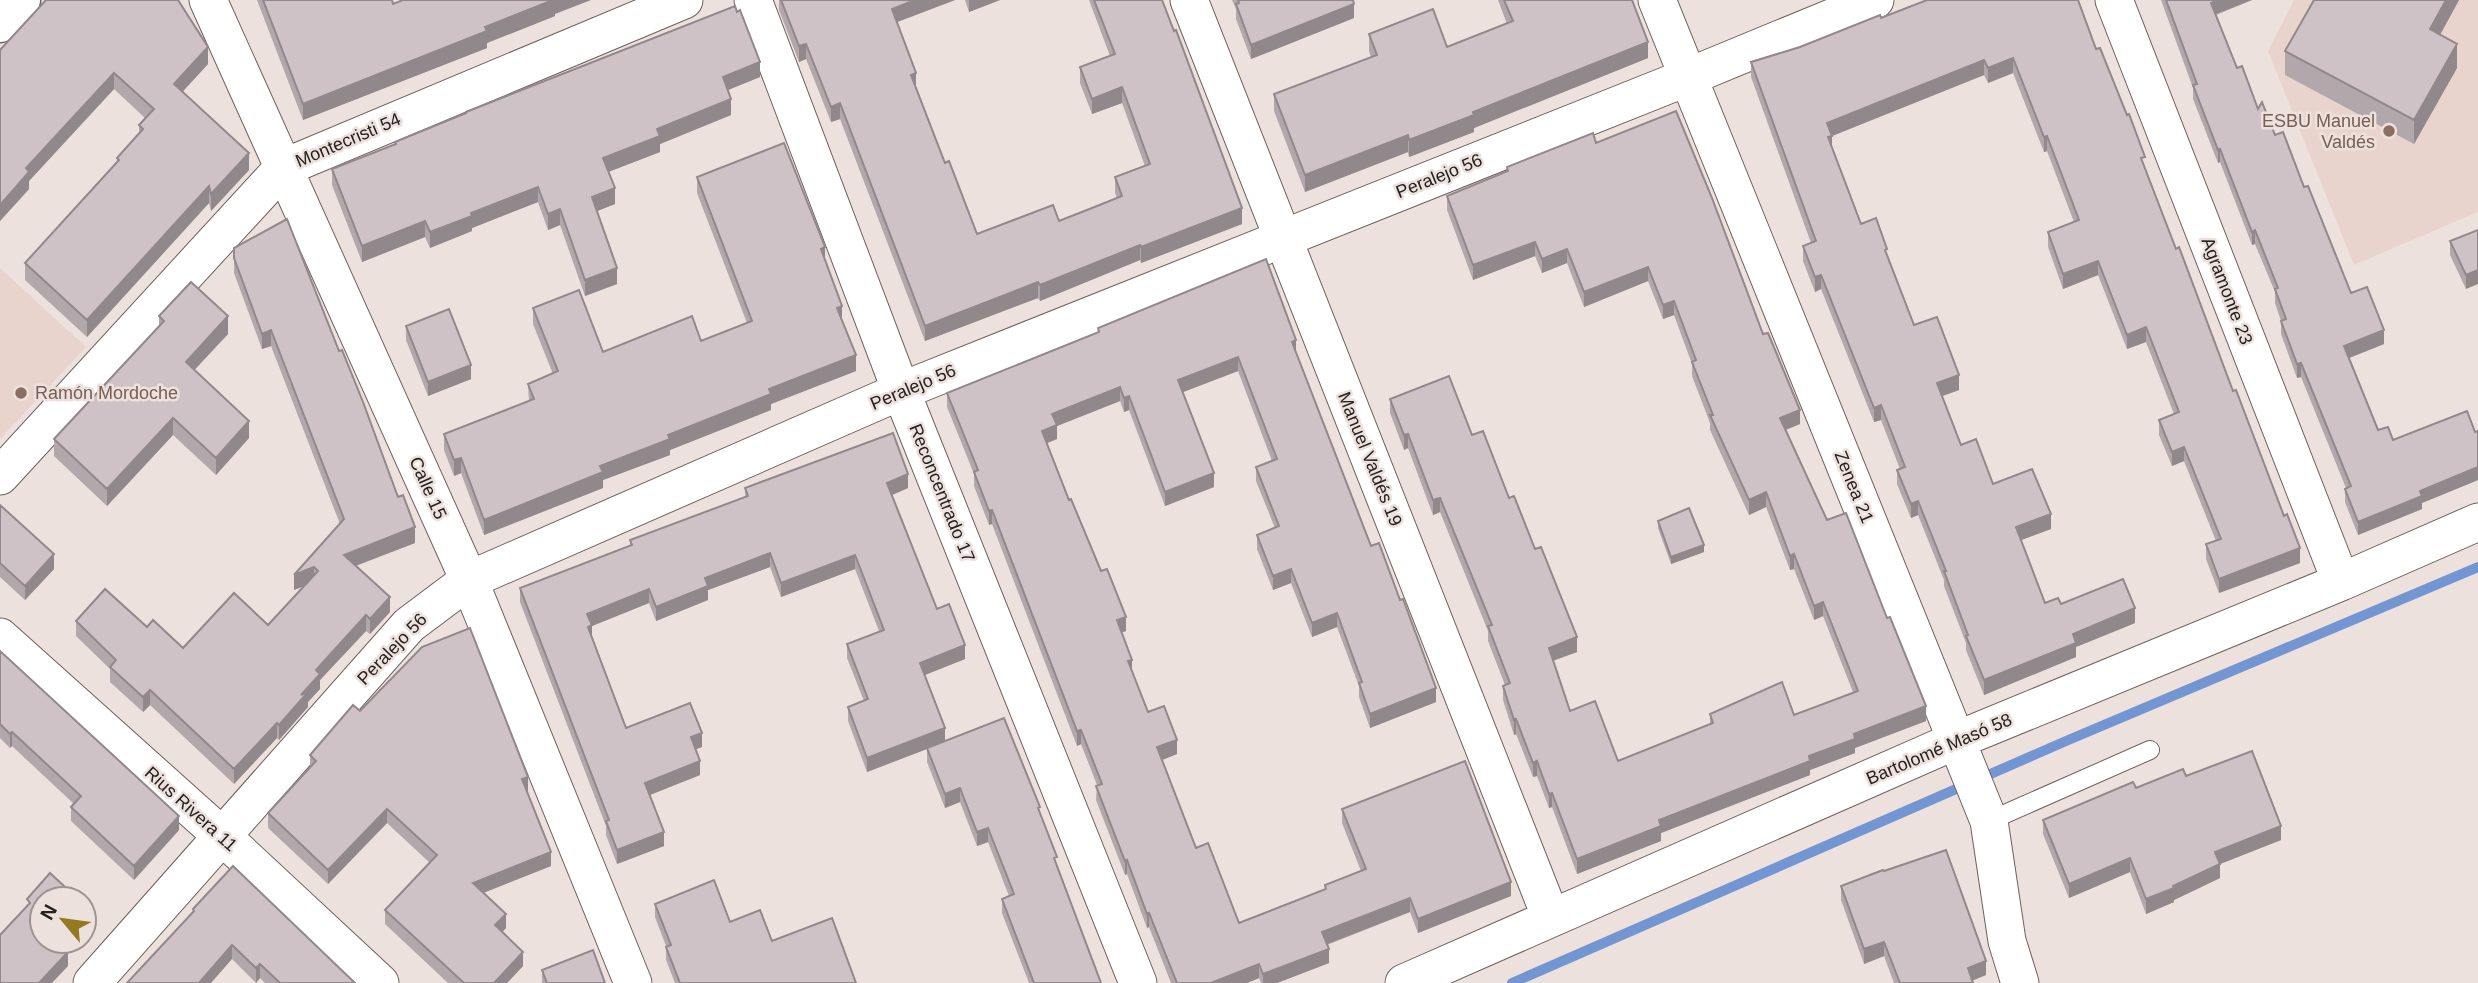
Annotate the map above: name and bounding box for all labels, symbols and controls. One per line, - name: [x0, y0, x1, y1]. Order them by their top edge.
- street label: Montecristi 54: [293, 109, 403, 171]
- place label: ESBU Manuel Valdés: [2262, 111, 2375, 152]
- marker: ESBU Manuel Valdés: [2381, 123, 2397, 139]
- street label: Peralejo 56: [1393, 150, 1485, 202]
- street label: Agramonte 23: [2197, 235, 2257, 347]
- street label: Peralejo 56: [867, 360, 959, 414]
- place label: Ramón Mordoche: [35, 383, 178, 403]
- marker: Ramón Mordoche: [13, 385, 29, 401]
- street label: Manuel Valdés 19: [1334, 389, 1406, 529]
- street label: Reconcentrado 17: [905, 421, 979, 565]
- street label: Zenea 21: [1830, 448, 1878, 526]
- street label: Calle 15: [405, 454, 451, 522]
- street label: Peralejo 56: [353, 609, 431, 689]
- street label: Bartolomé Masó 58: [1863, 709, 2015, 789]
- street label: Rius Rivera 11: [141, 763, 241, 855]
- north arrow: [28, 885, 98, 955]
- text: N: [36, 901, 61, 923]

